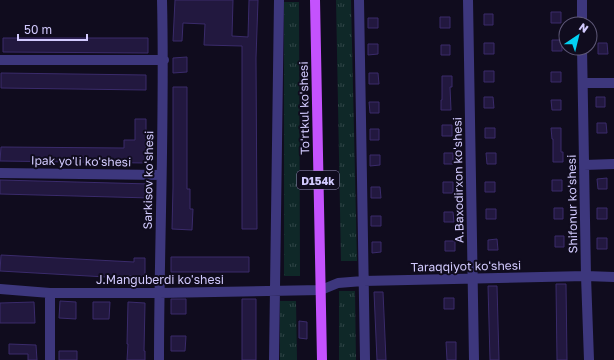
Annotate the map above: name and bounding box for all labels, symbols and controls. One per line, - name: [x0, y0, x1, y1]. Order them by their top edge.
- scale bar: [18, 16, 87, 42]
- north arrow: [558, 16, 598, 56]
- text: N: [577, 20, 591, 35]
- text: 50 m: [24, 22, 52, 37]
- street label: To'rtkul ko'shesi: [296, 61, 312, 155]
- street label: A.Baxodirxon ko'shesi: [449, 117, 467, 243]
- street label: Sarkisov ko'shesi: [140, 131, 156, 229]
- street label: Ipak yo'li ko'shesi: [31, 153, 131, 169]
- street label: Shifonur ko'shesi: [564, 155, 580, 253]
- road number: D154k: [297, 171, 339, 189]
- street label: Taraqqiyot ko'shesi: [411, 258, 521, 274]
- street label: J.Manguberdi ko'shesi: [96, 272, 224, 287]

